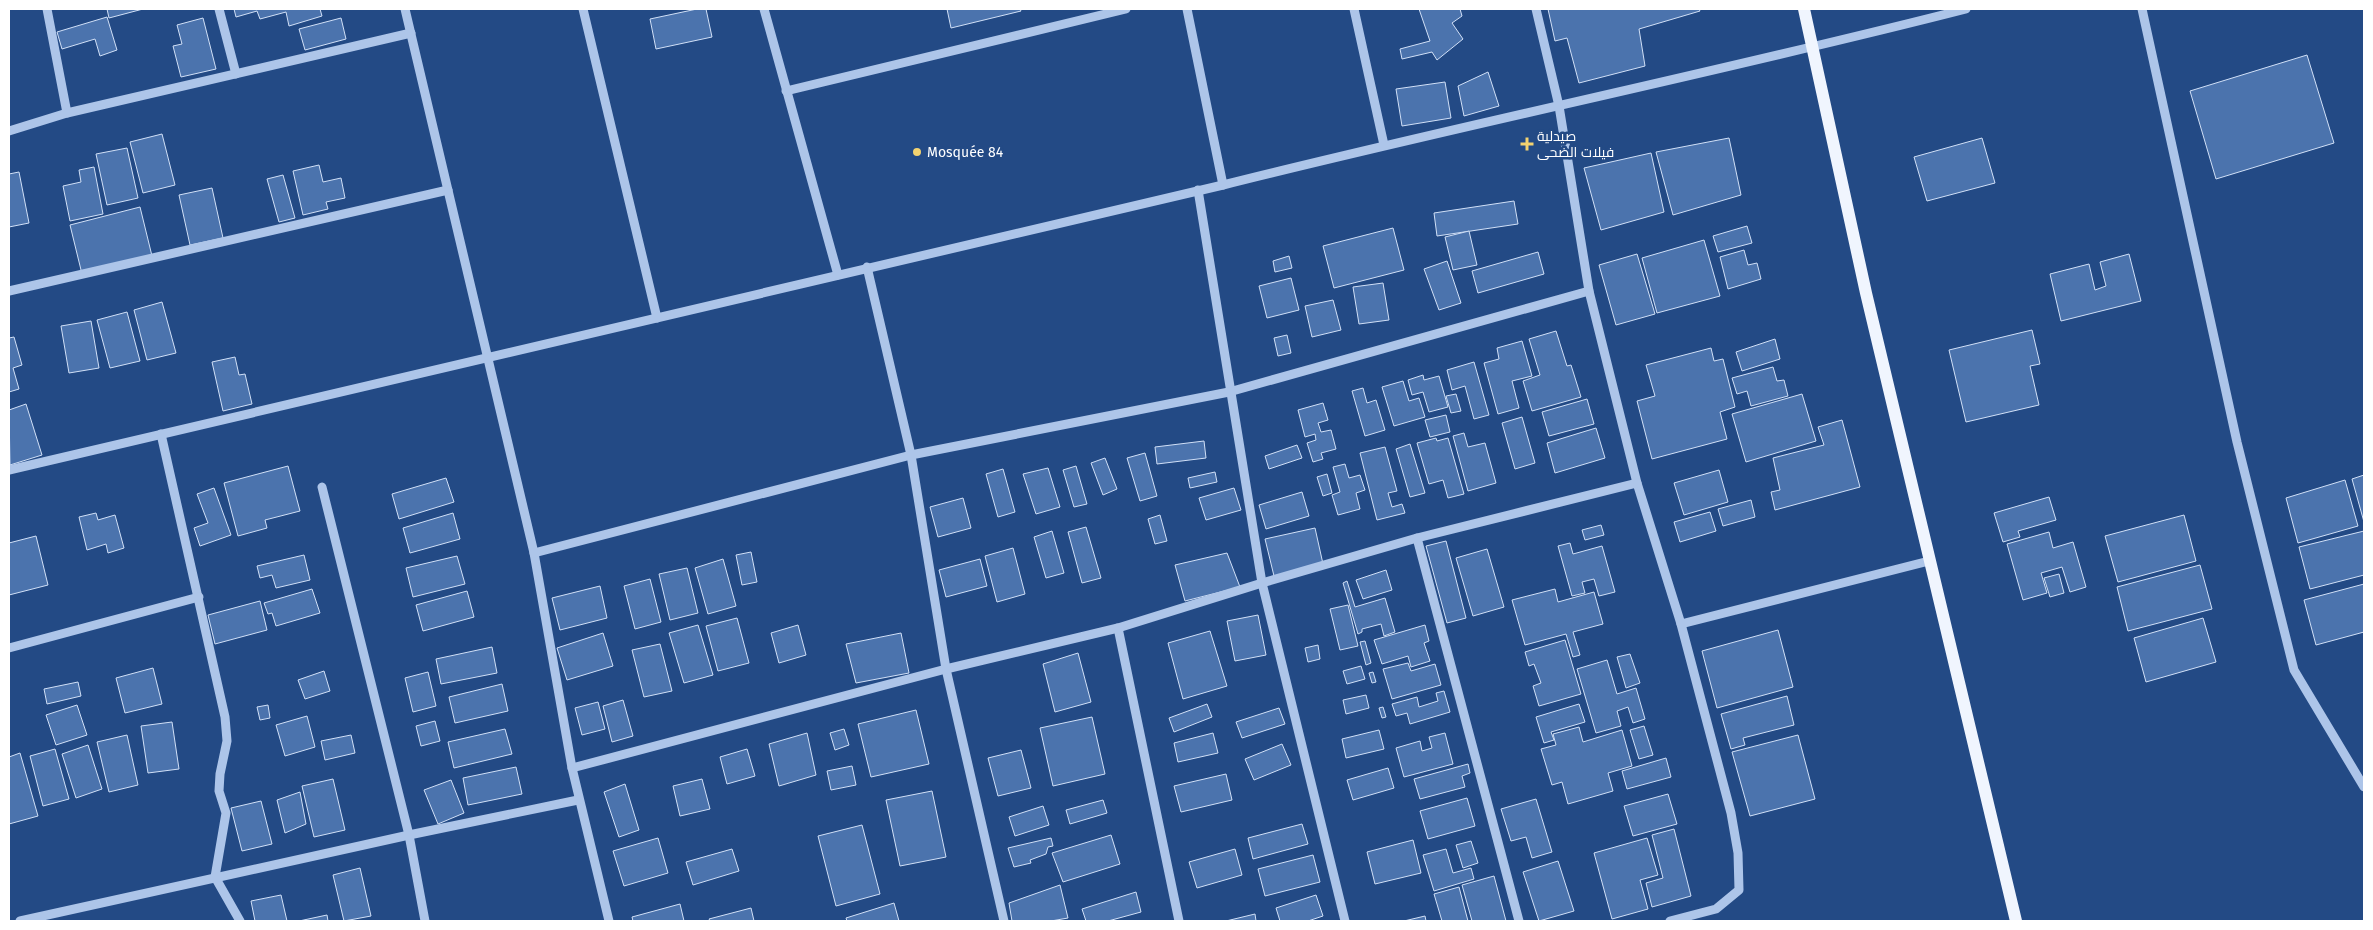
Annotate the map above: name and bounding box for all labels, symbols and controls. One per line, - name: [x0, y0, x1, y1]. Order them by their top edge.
- place label: صيدلية فيلات الضحى: [1537, 128, 1614, 161]
- marker: صيدلية فيلات الضحى: [1521, 138, 1533, 150]
- place label: Mosquée 84: [927, 144, 1004, 161]
- marker: Mosquée 84: [911, 146, 923, 158]

